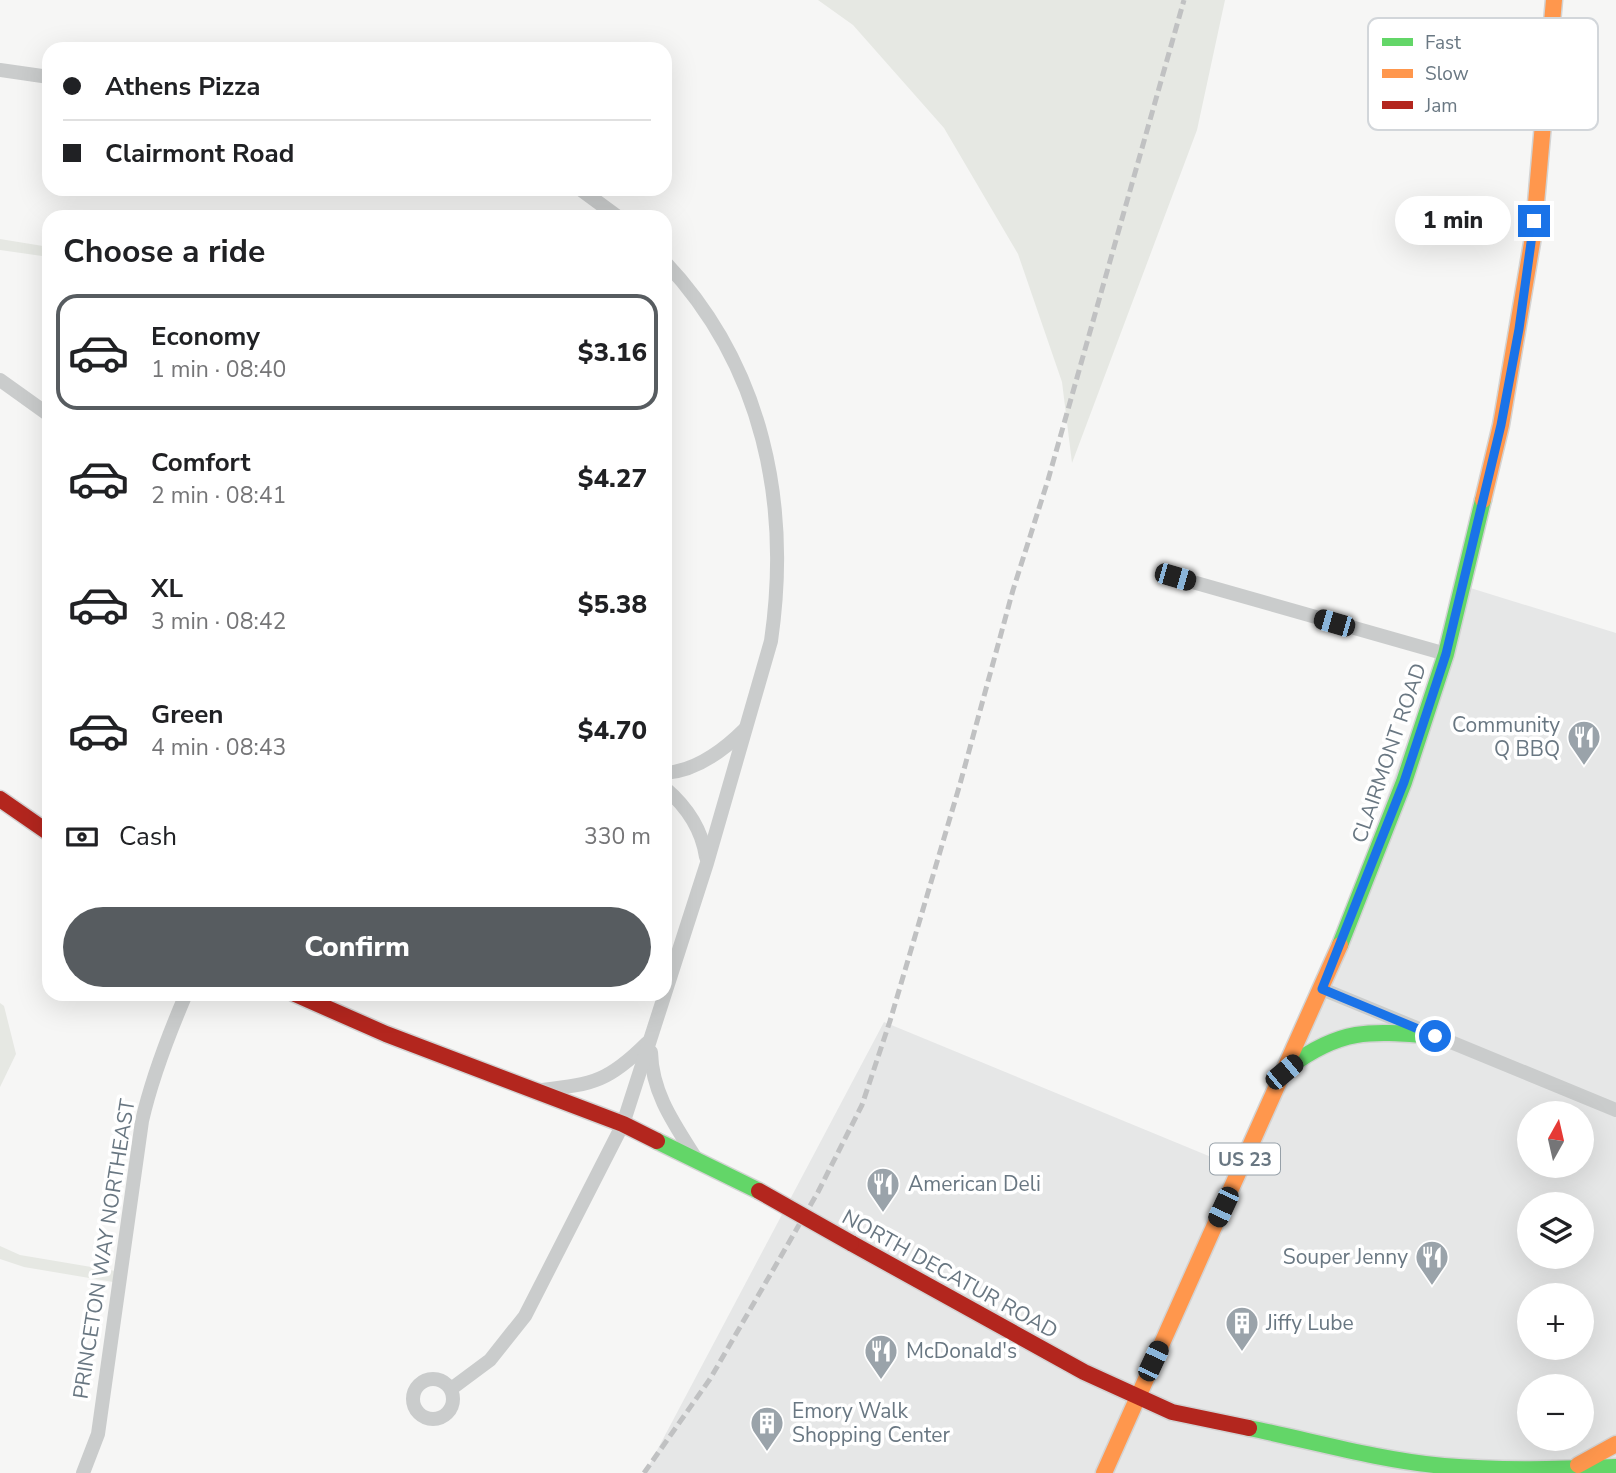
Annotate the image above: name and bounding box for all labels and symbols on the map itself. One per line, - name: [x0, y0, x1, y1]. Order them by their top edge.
- legend: [1368, 18, 1598, 130]
- text: Fast: [1425, 30, 1461, 56]
- text: Slow: [1425, 61, 1469, 87]
- text: Jam: [1424, 93, 1458, 119]
- callout: 1 min: [1394, 196, 1510, 246]
- route end: [1518, 205, 1550, 237]
- car: [1152, 561, 1199, 593]
- car: [1311, 607, 1358, 639]
- street label: CLAIRMONT ROAD: [1345, 659, 1433, 847]
- place label: Community Q BBQ: [1452, 711, 1560, 763]
- restaurant icon: Community Q BBQ: [1565, 718, 1603, 767]
- route start: [1419, 1020, 1451, 1052]
- car: [1262, 1050, 1307, 1094]
- street label: PRINCETON WAY NORTHEAST: [66, 1097, 142, 1401]
- north arrow: [1517, 1101, 1594, 1178]
- road number: US 23: [1210, 1144, 1280, 1175]
- restaurant icon: American Deli: [864, 1165, 902, 1214]
- place label: American Deli: [908, 1170, 1041, 1198]
- car: [1205, 1184, 1242, 1230]
- street label: NORTH DECATUR ROAD: [837, 1203, 1063, 1345]
- restaurant icon: Souper Jenny: [1413, 1238, 1451, 1287]
- place label: Souper Jenny: [1283, 1243, 1408, 1271]
- building icon: Jiffy Lube: [1223, 1304, 1261, 1353]
- place label: Jiffy Lube: [1265, 1309, 1354, 1337]
- restaurant icon: McDonald's: [862, 1332, 900, 1381]
- place label: McDonald's: [906, 1337, 1017, 1365]
- car: [1135, 1338, 1172, 1384]
- place label: Emory Walk Shopping Center: [792, 1397, 950, 1449]
- building icon: Emory Walk Shopping Center: [748, 1404, 786, 1453]

